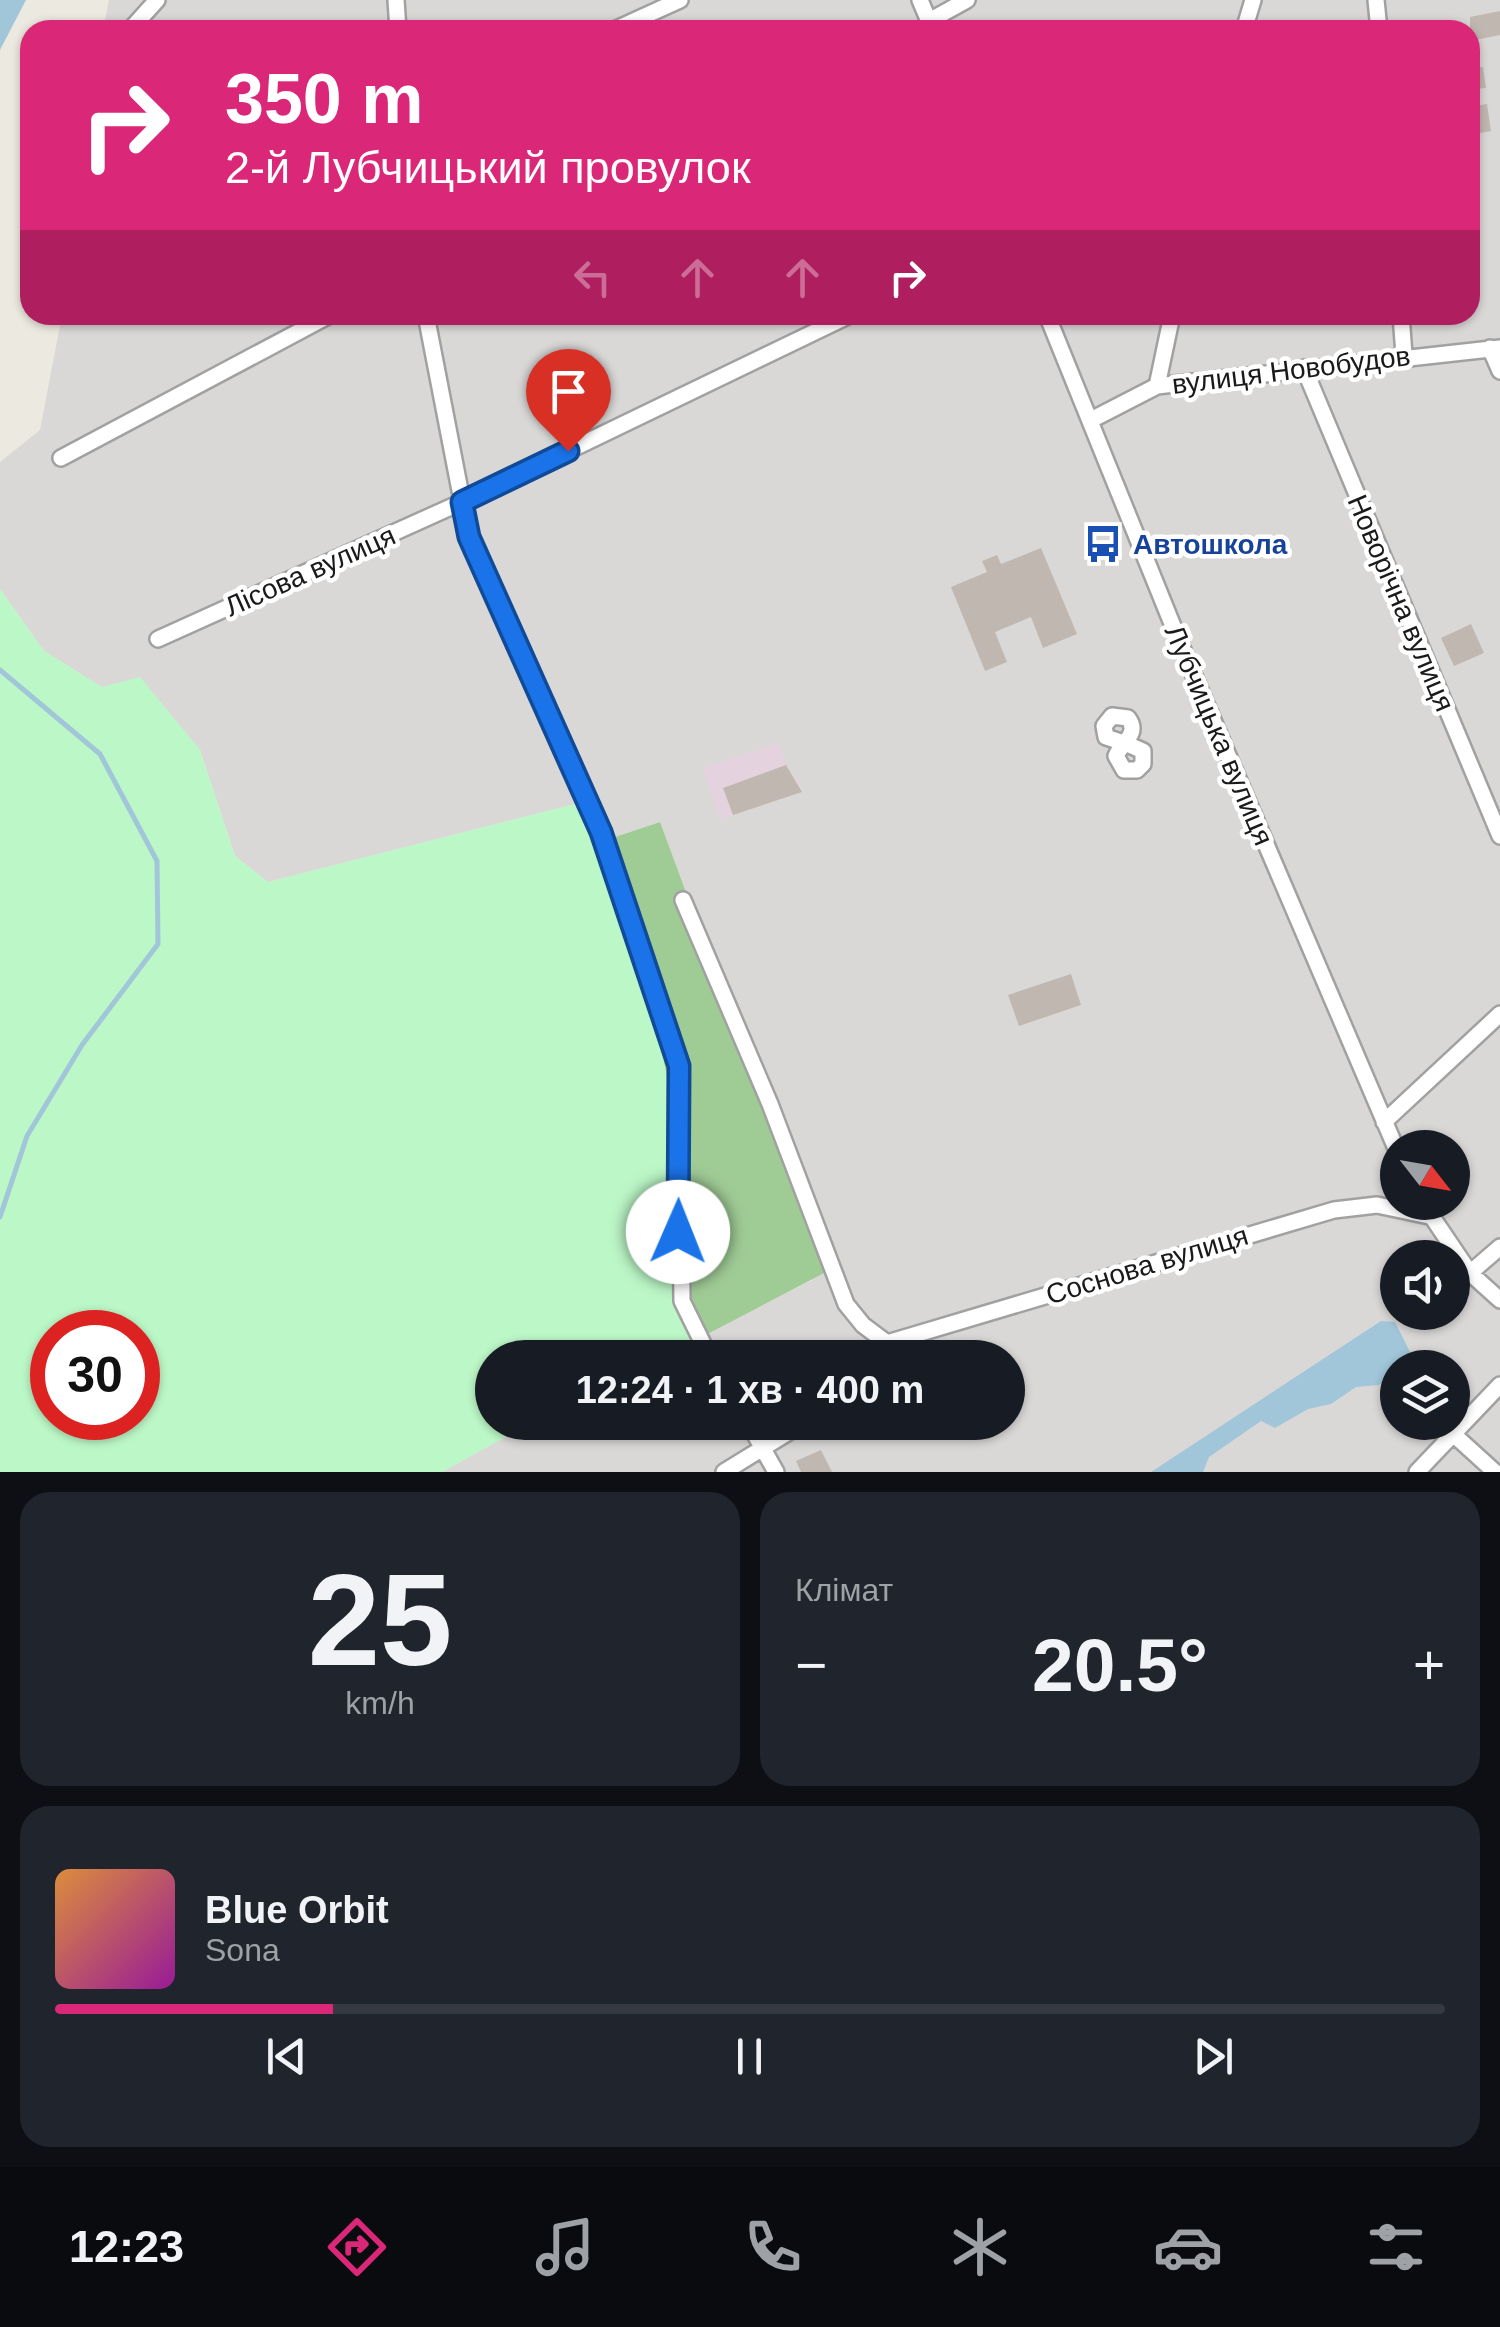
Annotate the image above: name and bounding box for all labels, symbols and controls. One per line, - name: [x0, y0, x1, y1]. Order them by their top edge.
- icon: right: [60, 60, 190, 190]
- text: 350 m: [225, 60, 423, 138]
- text: 2-й Лубчицький провулок: [225, 142, 751, 193]
- icon: left: [565, 250, 620, 305]
- icon: ahead: [670, 250, 725, 305]
- icon: ahead: [775, 250, 830, 305]
- icon: right: [880, 250, 935, 305]
- street label: вулиця Новобудов: [1170, 340, 1412, 400]
- pin: [526, 349, 611, 452]
- icon: arrive: [541, 364, 596, 419]
- street label: Новорічна вулиця: [1341, 490, 1461, 716]
- street label: Лісова вулиця: [220, 520, 400, 622]
- bus stop icon: Автошкола: [1082, 523, 1124, 565]
- place label: Автошкола: [1133, 529, 1288, 560]
- street label: Лубчицька вулиця: [1159, 620, 1279, 850]
- north arrow: [1380, 1130, 1470, 1220]
- map controls: [1380, 1130, 1470, 1440]
- position arrow: [626, 1180, 730, 1284]
- street label: Соснова вулиця: [1042, 1220, 1252, 1310]
- button: sound: [1380, 1240, 1470, 1330]
- speed limit sign: 30: [30, 1310, 160, 1440]
- button: layers: [1380, 1350, 1470, 1440]
- text: 12:24 · 1 хв · 400 m: [576, 1369, 924, 1411]
- text: 25: [308, 1547, 452, 1693]
- text: Клімат: [795, 1572, 893, 1608]
- text: 20.5°: [1032, 1623, 1208, 1707]
- text: −: [795, 1634, 827, 1696]
- text: +: [1413, 1634, 1445, 1696]
- text: km/h: [345, 1685, 415, 1721]
- text: Blue Orbit: [205, 1889, 389, 1931]
- text: Sona: [205, 1932, 280, 1968]
- icon: previous: [259, 2029, 314, 2084]
- icon: pause: [722, 2029, 777, 2084]
- icon: next: [1186, 2029, 1241, 2084]
- icon: directions: [322, 2212, 392, 2282]
- icon: music: [530, 2212, 600, 2282]
- icon: phone: [738, 2212, 808, 2282]
- icon: climate: [945, 2212, 1015, 2282]
- icon: car: [1153, 2212, 1223, 2282]
- icon: filters: [1361, 2212, 1431, 2282]
- text: 12:23: [69, 2221, 184, 2272]

